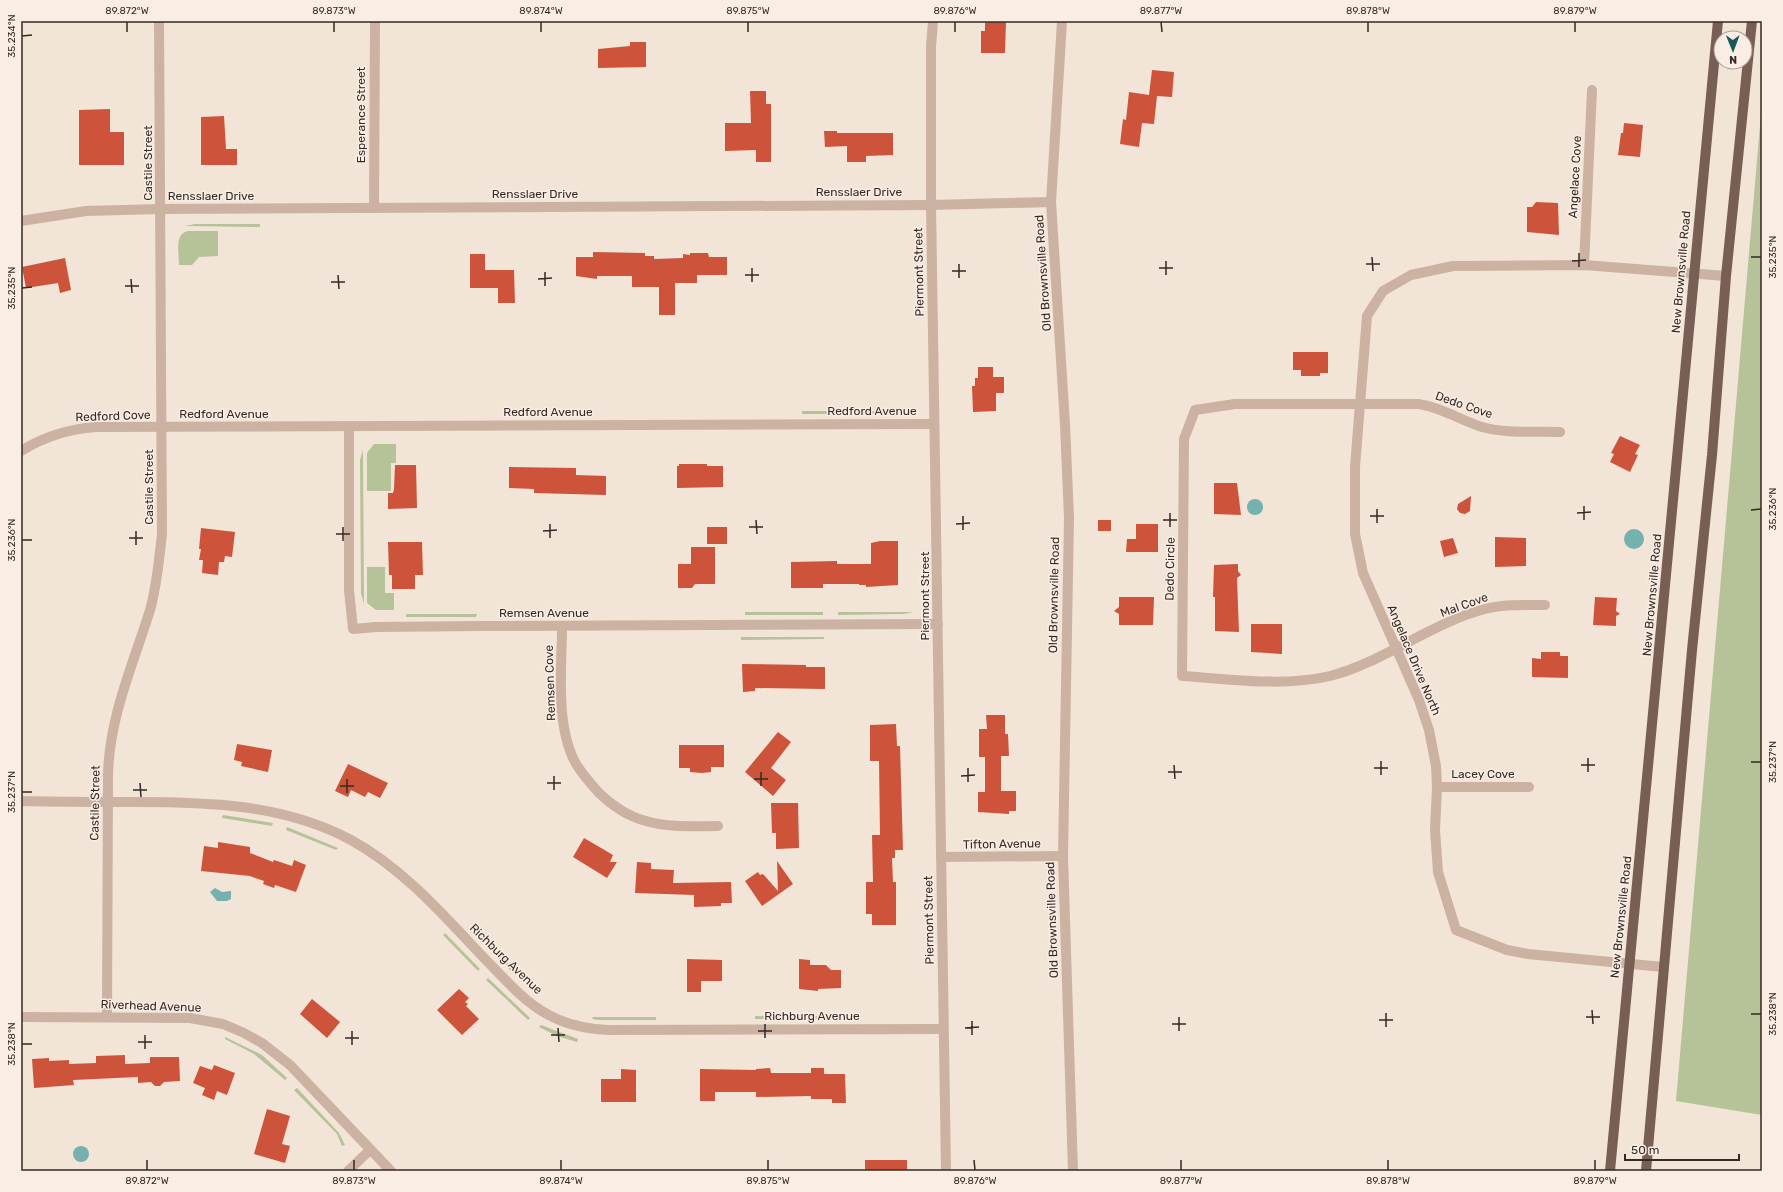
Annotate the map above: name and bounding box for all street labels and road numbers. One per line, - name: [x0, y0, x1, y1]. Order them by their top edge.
- street label: Esperance Street: [354, 66, 368, 163]
- street label: Castile Street: [141, 125, 155, 201]
- street label: Angelace Cove: [1566, 135, 1584, 219]
- street label: Rensslaer Drive: [816, 185, 902, 199]
- street label: Rensslaer Drive: [492, 187, 578, 201]
- street label: Rensslaer Drive: [168, 189, 254, 203]
- street label: New Brownsville Road: [1669, 210, 1693, 334]
- street label: Old Brownsville Road: [1032, 214, 1054, 332]
- street label: Piermont Street: [911, 227, 927, 317]
- street label: Dedo Cove: [1433, 389, 1495, 421]
- street label: Redford Avenue: [827, 404, 917, 418]
- street label: Redford Avenue: [503, 405, 593, 419]
- street label: Redford Avenue: [179, 407, 269, 421]
- street label: Redford Cove: [75, 408, 151, 424]
- street label: Castile Street: [142, 449, 156, 525]
- street label: New Brownsville Road: [1640, 533, 1664, 657]
- street label: Old Brownsville Road: [1046, 537, 1062, 653]
- street label: Dedo Circle: [1162, 537, 1178, 601]
- street label: Piermont Street: [918, 551, 932, 640]
- street label: Mal Cove: [1438, 590, 1490, 620]
- street label: Angelace Drive North: [1384, 603, 1444, 717]
- street label: Remsen Avenue: [499, 606, 589, 620]
- street label: Remsen Cove: [542, 644, 558, 721]
- street label: Castile Street: [87, 765, 103, 841]
- street label: Lacey Cove: [1451, 767, 1515, 781]
- street label: Tifton Avenue: [963, 836, 1041, 852]
- street label: New Brownsville Road: [1608, 855, 1634, 979]
- street label: Old Brownsville Road: [1043, 861, 1061, 979]
- street label: Piermont Street: [921, 875, 937, 965]
- street label: Richburg Avenue: [467, 921, 545, 997]
- street label: Riverhead Avenue: [100, 997, 202, 1015]
- street label: Richburg Avenue: [764, 1009, 860, 1023]

